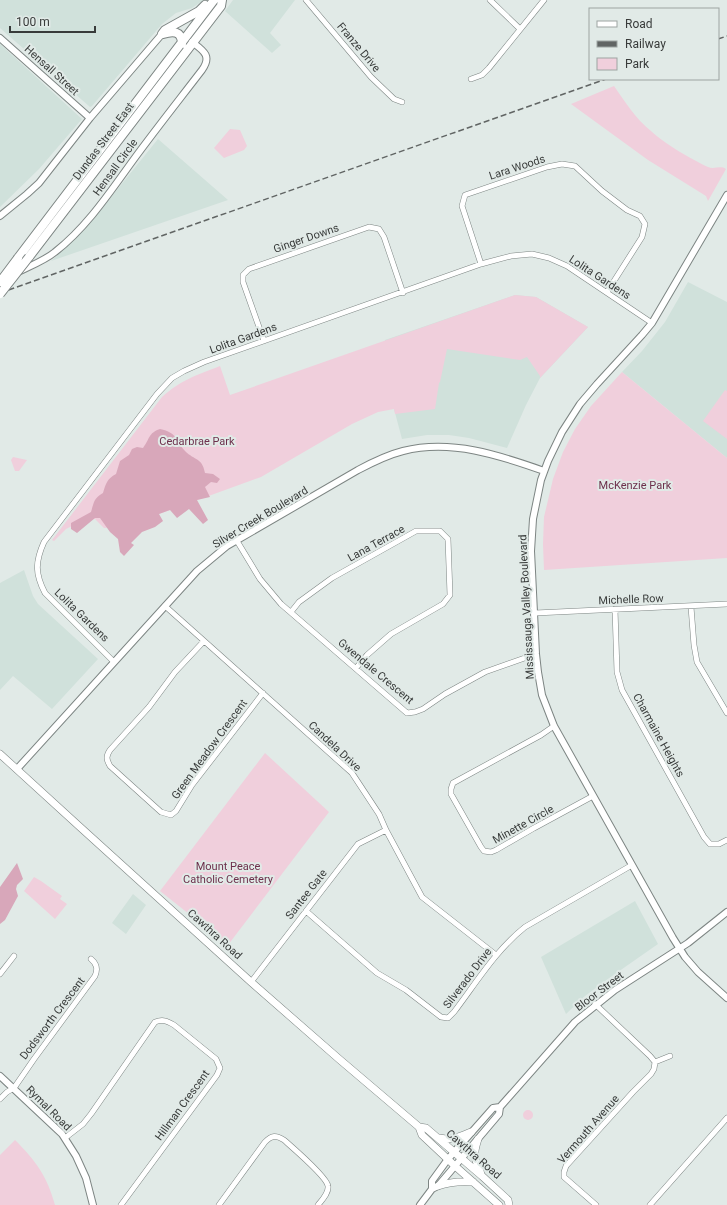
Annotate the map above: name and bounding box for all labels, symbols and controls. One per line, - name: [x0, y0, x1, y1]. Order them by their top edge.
- scale bar: [10, 8, 95, 34]
- legend: [589, 8, 719, 80]
- text: 100 m: [16, 15, 50, 29]
- text: Road: [625, 17, 653, 31]
- street label: Franze Drive: [334, 20, 383, 75]
- text: Railway: [625, 37, 666, 51]
- street label: Hensall Street: [22, 43, 82, 98]
- text: Park: [625, 57, 650, 71]
- street label: Dundas Street East: [70, 100, 137, 182]
- street label: Hensall Circle: [90, 136, 141, 198]
- street label: Lara Woods: [487, 152, 547, 183]
- street label: Ginger Downs: [272, 221, 341, 256]
- street label: Lolita Gardens: [567, 253, 633, 302]
- street label: Lolita Gardens: [208, 320, 279, 357]
- park label: Cedarbrae Park: [159, 435, 235, 448]
- park label: McKenzie Park: [599, 479, 672, 492]
- street label: Silver Creek Boulevard: [210, 484, 310, 551]
- street label: Lana Terrace: [345, 522, 407, 564]
- street label: Mississauga Valley Boulevard: [516, 534, 537, 680]
- street label: Lolita Gardens: [52, 586, 112, 645]
- street label: Michelle Row: [598, 592, 665, 607]
- street label: Gwendale Crescent: [335, 636, 416, 707]
- street label: Charmaine Heights: [630, 691, 687, 780]
- street label: Green Meadow Crescent: [169, 697, 250, 802]
- street label: Candela Drive: [306, 719, 364, 774]
- street label: Minette Circle: [490, 802, 556, 847]
- park label: Mount Peace Catholic Cemetery: [183, 860, 274, 886]
- street label: Santee Gate: [283, 867, 330, 922]
- street label: Cawthra Road: [185, 907, 244, 962]
- street label: Silverado Drive: [440, 945, 494, 1011]
- street label: Bloor Street: [572, 969, 627, 1014]
- street label: Dodsworth Crescent: [17, 974, 88, 1062]
- street label: Hillman Crescent: [152, 1067, 213, 1143]
- street label: Rymal Road: [23, 1083, 74, 1134]
- street label: Vermouth Avenue: [555, 1092, 622, 1166]
- street label: Cawthra Road: [444, 1127, 504, 1182]

